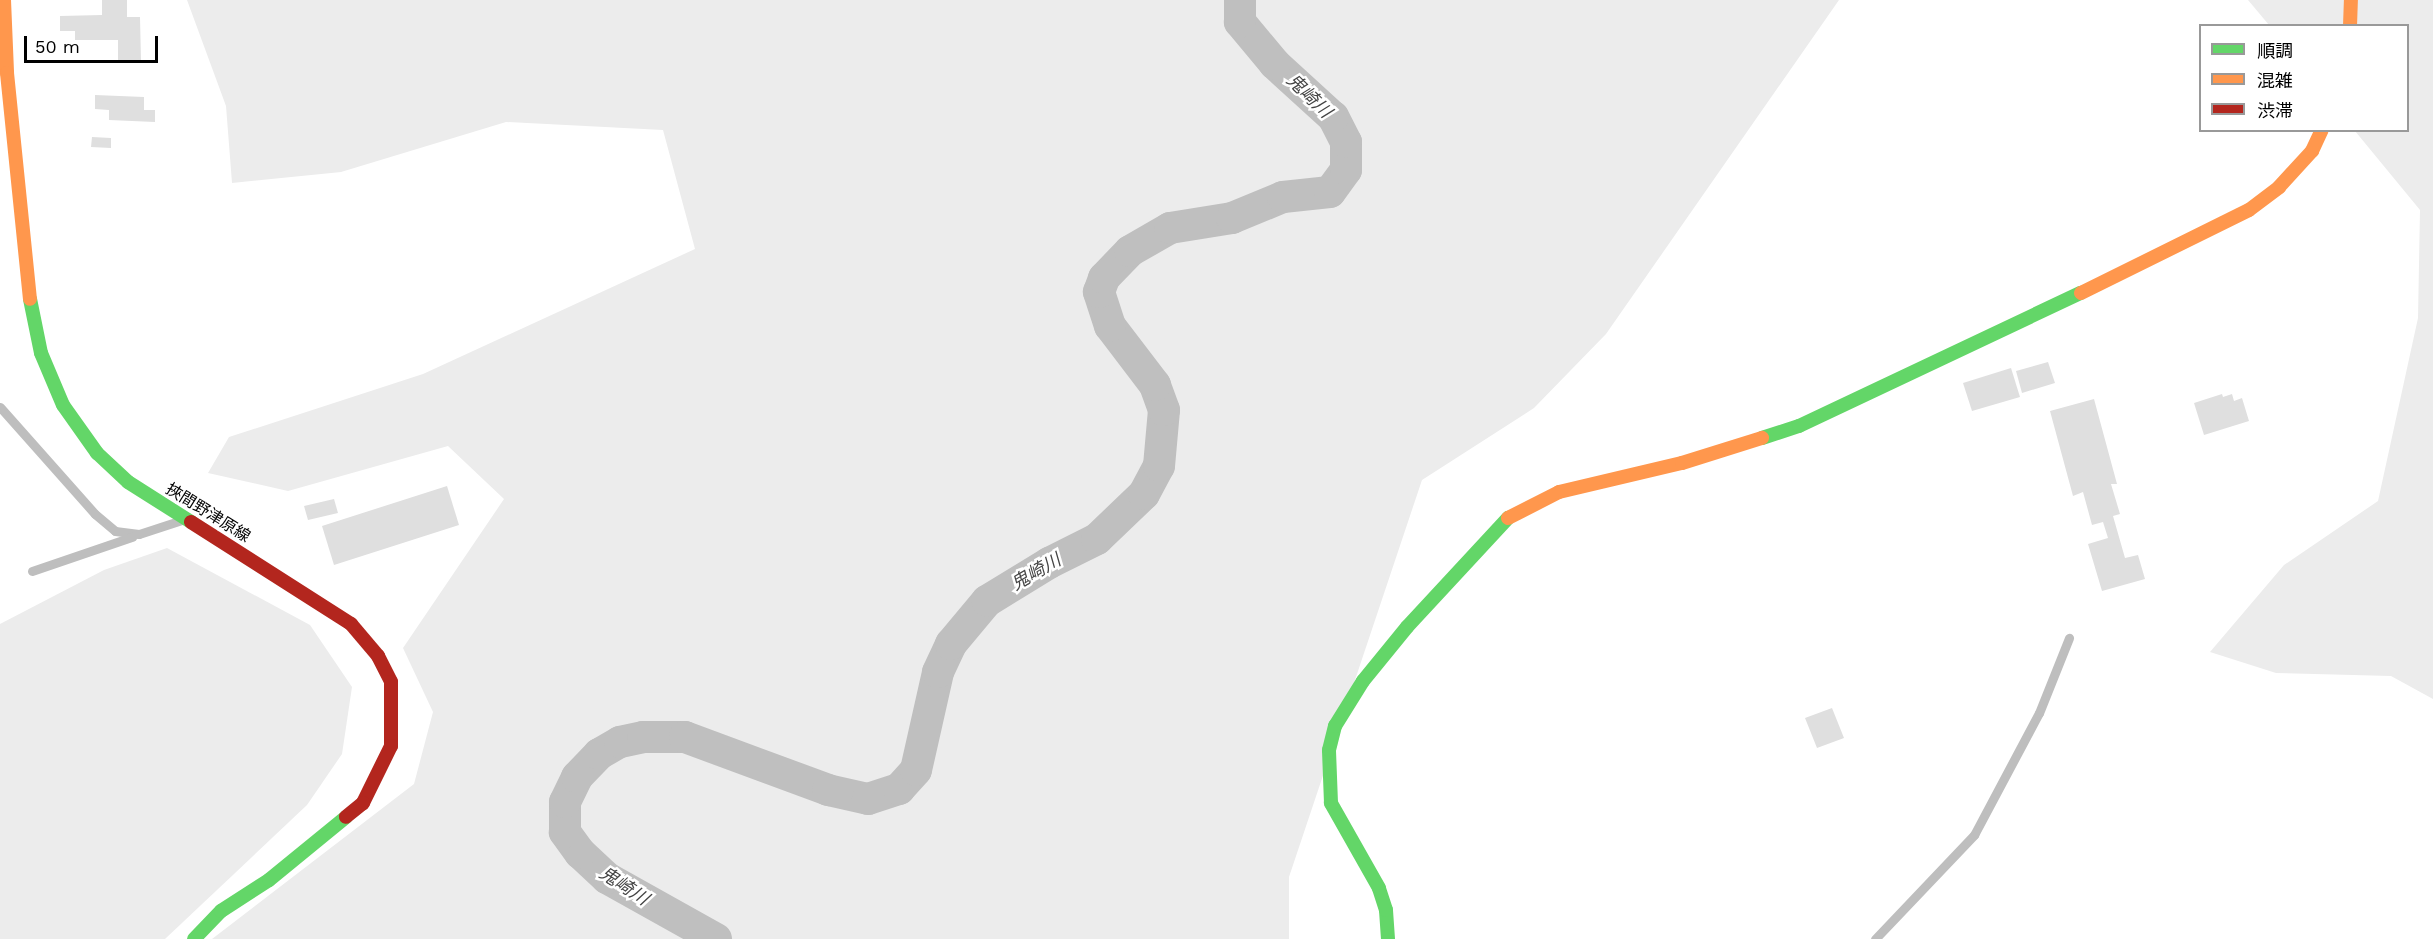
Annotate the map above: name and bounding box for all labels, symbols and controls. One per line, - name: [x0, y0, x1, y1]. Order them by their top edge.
- scale bar: [27, 24, 160, 62]
- legend: [2199, 24, 2409, 132]
- text: 50 m: [35, 36, 80, 57]
- text: 順調: [2257, 40, 2293, 61]
- water label: 鬼崎川: [1282, 69, 1336, 123]
- text: 混雑: [2257, 70, 2293, 91]
- text: 渋滞: [2257, 100, 2293, 121]
- street label: 挾間野津原線: [162, 479, 254, 547]
- water label: 鬼崎川: [1007, 549, 1065, 595]
- water label: 鬼崎川: [595, 862, 653, 910]

